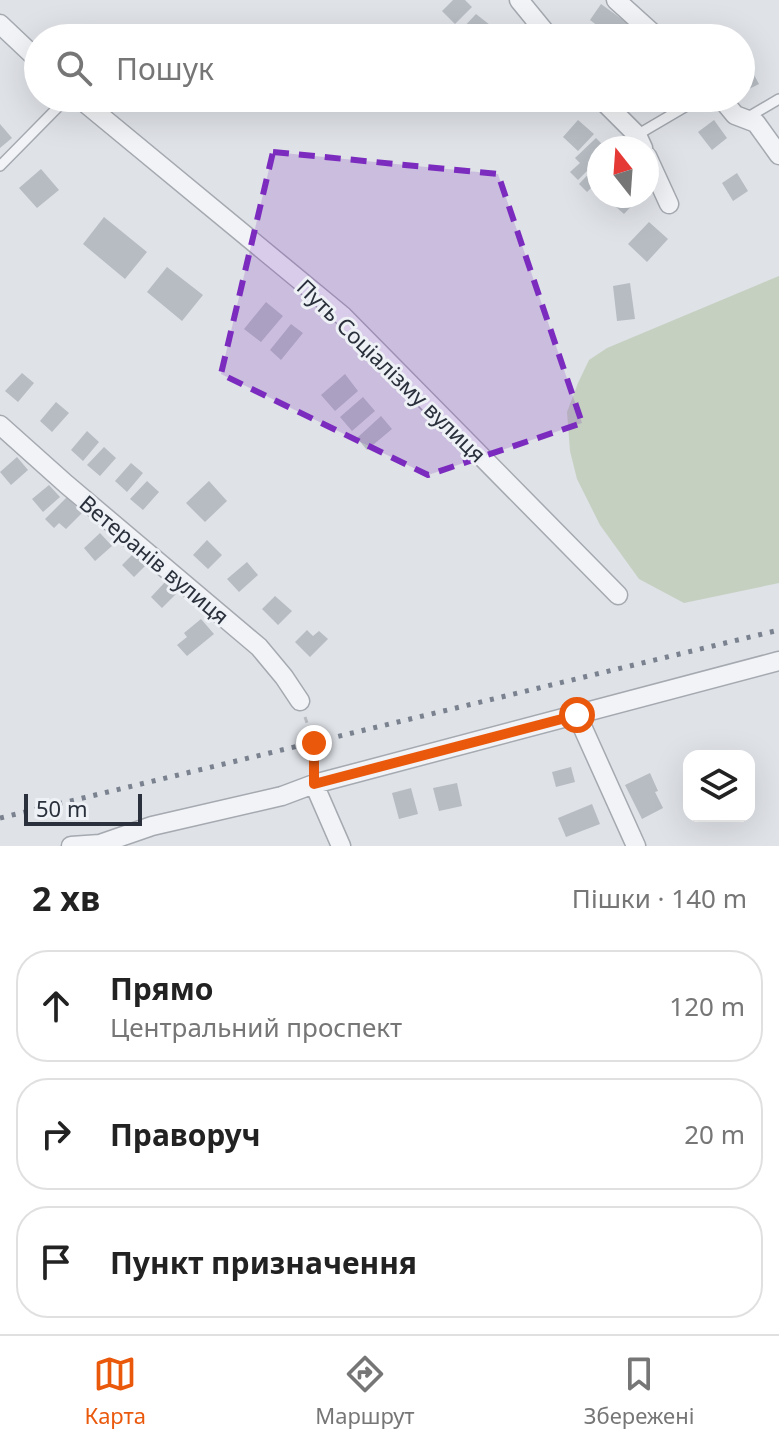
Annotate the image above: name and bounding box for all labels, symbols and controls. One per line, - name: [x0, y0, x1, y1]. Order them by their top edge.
- search box: [24, 24, 755, 112]
- icon: search: [52, 46, 96, 90]
- text: Пошук: [116, 48, 214, 89]
- north arrow: [587, 136, 659, 208]
- street label: Путь Соціалізму вулиця: [291, 272, 493, 468]
- street label: Ветеранів вулиця: [74, 488, 236, 630]
- route start: [559, 697, 595, 733]
- route end: [296, 725, 332, 761]
- map controls: [683, 750, 755, 822]
- button: layers: [683, 750, 755, 822]
- scale bar: [24, 790, 142, 826]
- text: 50 m: [36, 793, 87, 823]
- text: 2 хв: [32, 875, 100, 921]
- text: Пішки · 140 m: [572, 880, 747, 916]
- text: Прямо: [110, 968, 214, 1009]
- icon: ahead: [34, 984, 78, 1028]
- text: 120 m: [669, 988, 745, 1024]
- text: Центральний проспект: [110, 1009, 402, 1045]
- icon: right: [34, 1112, 78, 1156]
- text: Праворуч: [110, 1114, 261, 1155]
- text: 20 m: [684, 1116, 745, 1152]
- icon: arrive: [34, 1240, 78, 1284]
- text: Пункт призначення: [110, 1242, 417, 1283]
- tab: Карта: [85, 1352, 146, 1430]
- tab: Маршрут: [315, 1352, 415, 1430]
- tab: Збережені: [584, 1352, 694, 1430]

